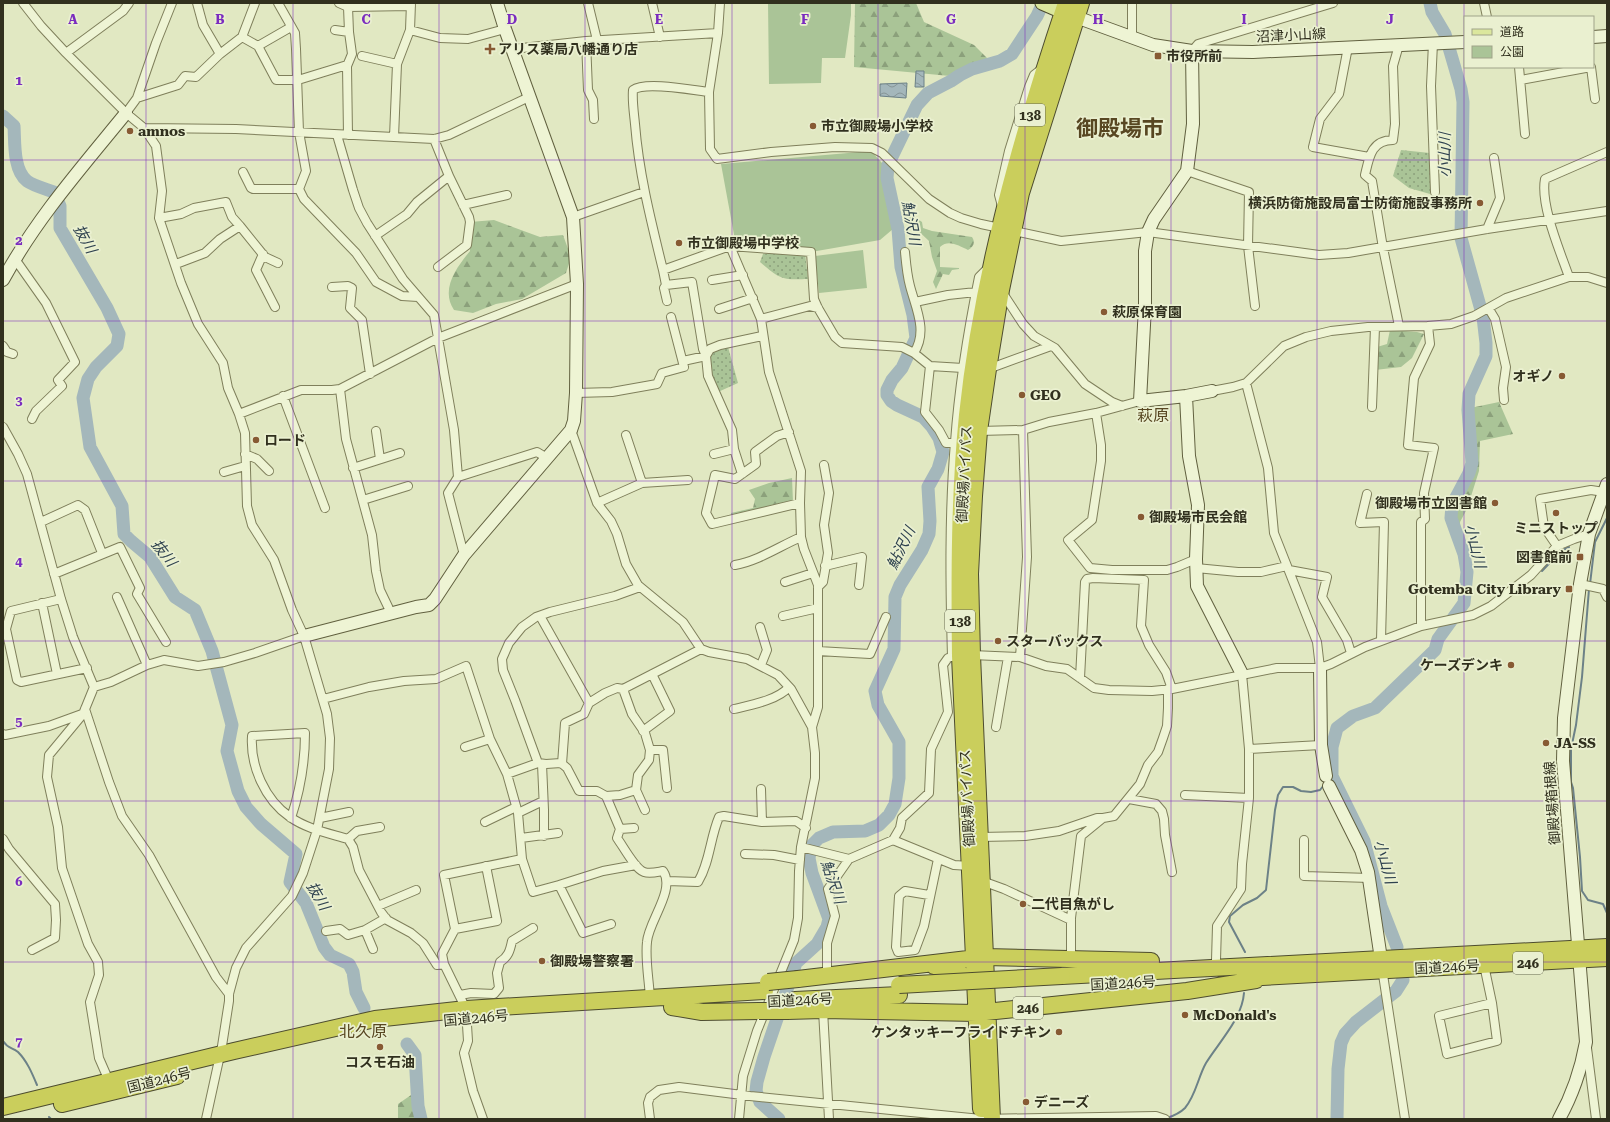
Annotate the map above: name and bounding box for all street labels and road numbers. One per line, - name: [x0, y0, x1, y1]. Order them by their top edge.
- street label: 沼津小山線: [1256, 25, 1326, 45]
- road number: 138: [1015, 104, 1045, 126]
- street label: 御殿場バイパス: [953, 425, 975, 523]
- road number: 138: [945, 610, 975, 632]
- street label: 御殿場バイパス: [956, 749, 978, 847]
- street label: 御殿場箱根線: [1541, 761, 1563, 845]
- road number: 246: [1513, 952, 1543, 974]
- street label: 国道246号: [1414, 957, 1480, 977]
- street label: 国道246号: [1090, 973, 1156, 993]
- street label: 国道246号: [767, 990, 833, 1010]
- road number: 246: [1013, 997, 1043, 1019]
- street label: 国道246号: [443, 1007, 509, 1029]
- street label: 国道246号: [125, 1064, 193, 1096]

